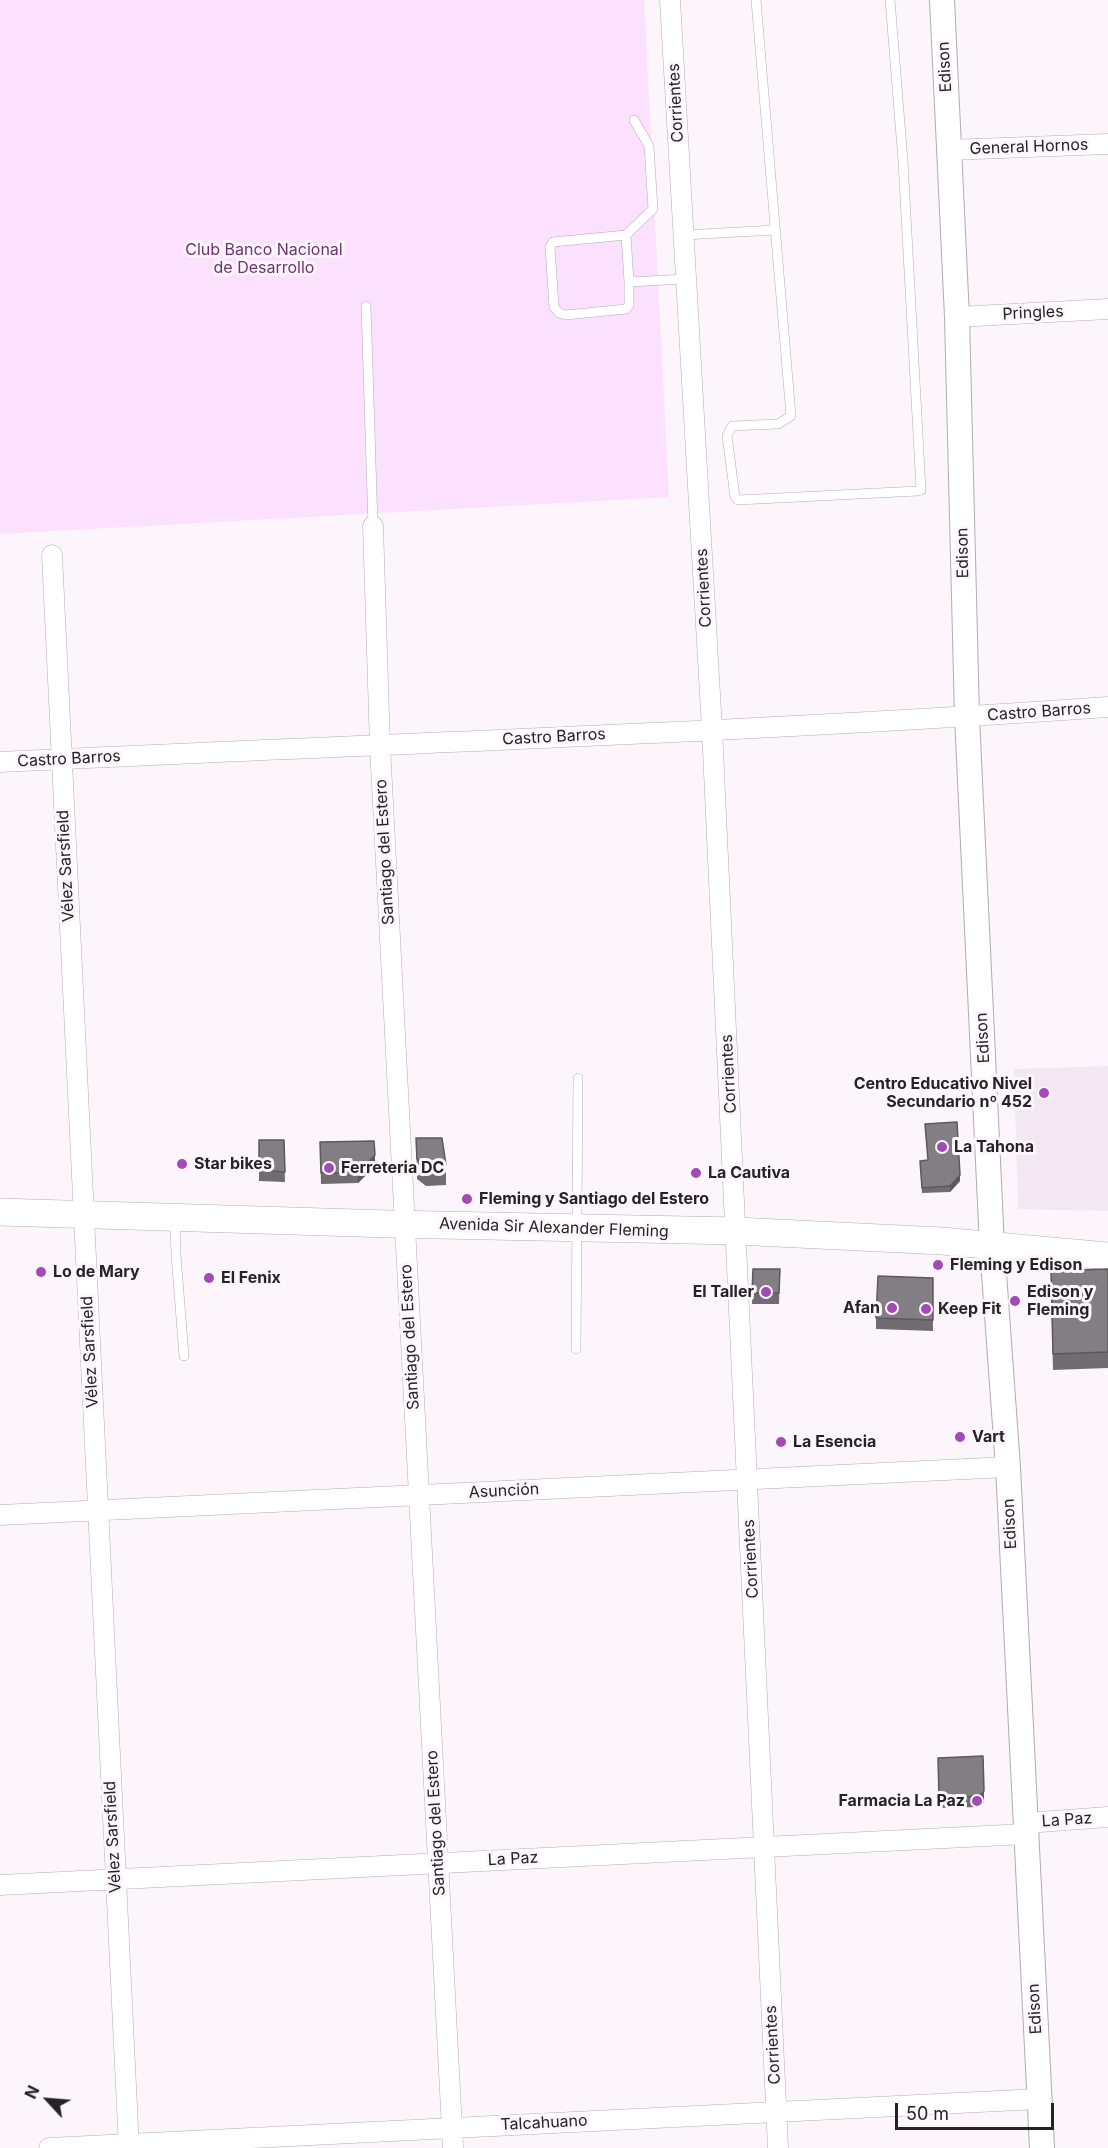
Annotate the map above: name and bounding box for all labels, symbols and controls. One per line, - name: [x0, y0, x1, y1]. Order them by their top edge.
- street label: Edison: [934, 41, 956, 93]
- street label: Corrientes: [664, 63, 688, 143]
- street label: General Hornos: [969, 135, 1089, 159]
- park label: Club Banco Nacional de Desarrollo: [185, 240, 343, 278]
- street label: Pringles: [1002, 302, 1064, 324]
- street label: Edison: [953, 527, 973, 579]
- street label: Corrientes: [692, 548, 716, 628]
- street label: Castro Barros: [987, 699, 1091, 725]
- street label: Castro Barros: [502, 725, 606, 749]
- street label: Castro Barros: [17, 747, 121, 771]
- street label: Santiago del Estero: [372, 779, 398, 925]
- street label: Vélez Sarsfield: [53, 809, 79, 923]
- street label: Edison: [972, 1012, 994, 1064]
- street label: Corrientes: [717, 1034, 741, 1114]
- place label: Centro Educativo Nivel Secundario nº 452: [854, 1074, 1032, 1112]
- marker: Centro Educativo Nivel Secundario nº 452: [1037, 1086, 1051, 1100]
- place label: La Tahona: [954, 1137, 1034, 1157]
- marker: La Tahona: [935, 1140, 949, 1154]
- place label: Star bikes: [194, 1154, 272, 1174]
- marker: Star bikes: [175, 1157, 189, 1171]
- place label: Ferreteria DC: [341, 1158, 444, 1178]
- marker: Ferreteria DC: [322, 1161, 336, 1175]
- place label: La Cautiva: [708, 1163, 790, 1183]
- marker: La Cautiva: [689, 1166, 703, 1180]
- place label: Fleming y Santiago del Estero: [479, 1189, 709, 1209]
- marker: Fleming y Santiago del Estero: [460, 1192, 474, 1206]
- street label: Avenida Sir Alexander Fleming: [439, 1214, 669, 1242]
- place label: Fleming y Edison: [950, 1255, 1082, 1275]
- marker: Fleming y Edison: [931, 1258, 945, 1272]
- place label: Lo de Mary: [53, 1262, 140, 1282]
- street label: Santiago del Estero: [397, 1264, 423, 1410]
- marker: Lo de Mary: [34, 1265, 48, 1279]
- place label: El Fenix: [221, 1268, 281, 1288]
- marker: El Fenix: [202, 1271, 216, 1285]
- place label: El Taller: [693, 1282, 754, 1302]
- place label: Edison y Fleming: [1027, 1282, 1093, 1320]
- marker: El Taller: [759, 1285, 773, 1299]
- marker: Edison y Fleming: [1008, 1294, 1022, 1308]
- street label: Vélez Sarsfield: [77, 1295, 103, 1409]
- place label: Afan: [843, 1298, 880, 1318]
- place label: Keep Fit: [938, 1299, 1001, 1319]
- marker: Afan: [885, 1301, 899, 1315]
- marker: Keep Fit: [919, 1302, 933, 1316]
- place label: Vart: [972, 1427, 1005, 1447]
- marker: Vart: [953, 1430, 967, 1444]
- place label: La Esencia: [793, 1432, 876, 1452]
- marker: La Esencia: [774, 1435, 788, 1449]
- street label: Asunción: [468, 1480, 540, 1502]
- street label: Edison: [999, 1498, 1021, 1550]
- street label: Corrientes: [739, 1519, 763, 1599]
- street label: Santiago del Estero: [423, 1750, 449, 1896]
- street label: Vélez Sarsfield: [100, 1780, 126, 1894]
- place label: Farmacia La Paz: [838, 1791, 965, 1811]
- marker: Farmacia La Paz: [970, 1794, 984, 1808]
- street label: La Paz: [1041, 1809, 1093, 1831]
- street label: La Paz: [487, 1848, 539, 1870]
- street label: Edison: [1024, 1983, 1046, 2035]
- street label: Corrientes: [761, 2005, 785, 2085]
- north arrow: [18, 2070, 78, 2130]
- text: N: [20, 2082, 43, 2102]
- scale bar: [898, 2091, 1057, 2129]
- text: 50 m: [906, 2103, 949, 2124]
- street label: Talcahuano: [500, 2111, 588, 2135]

